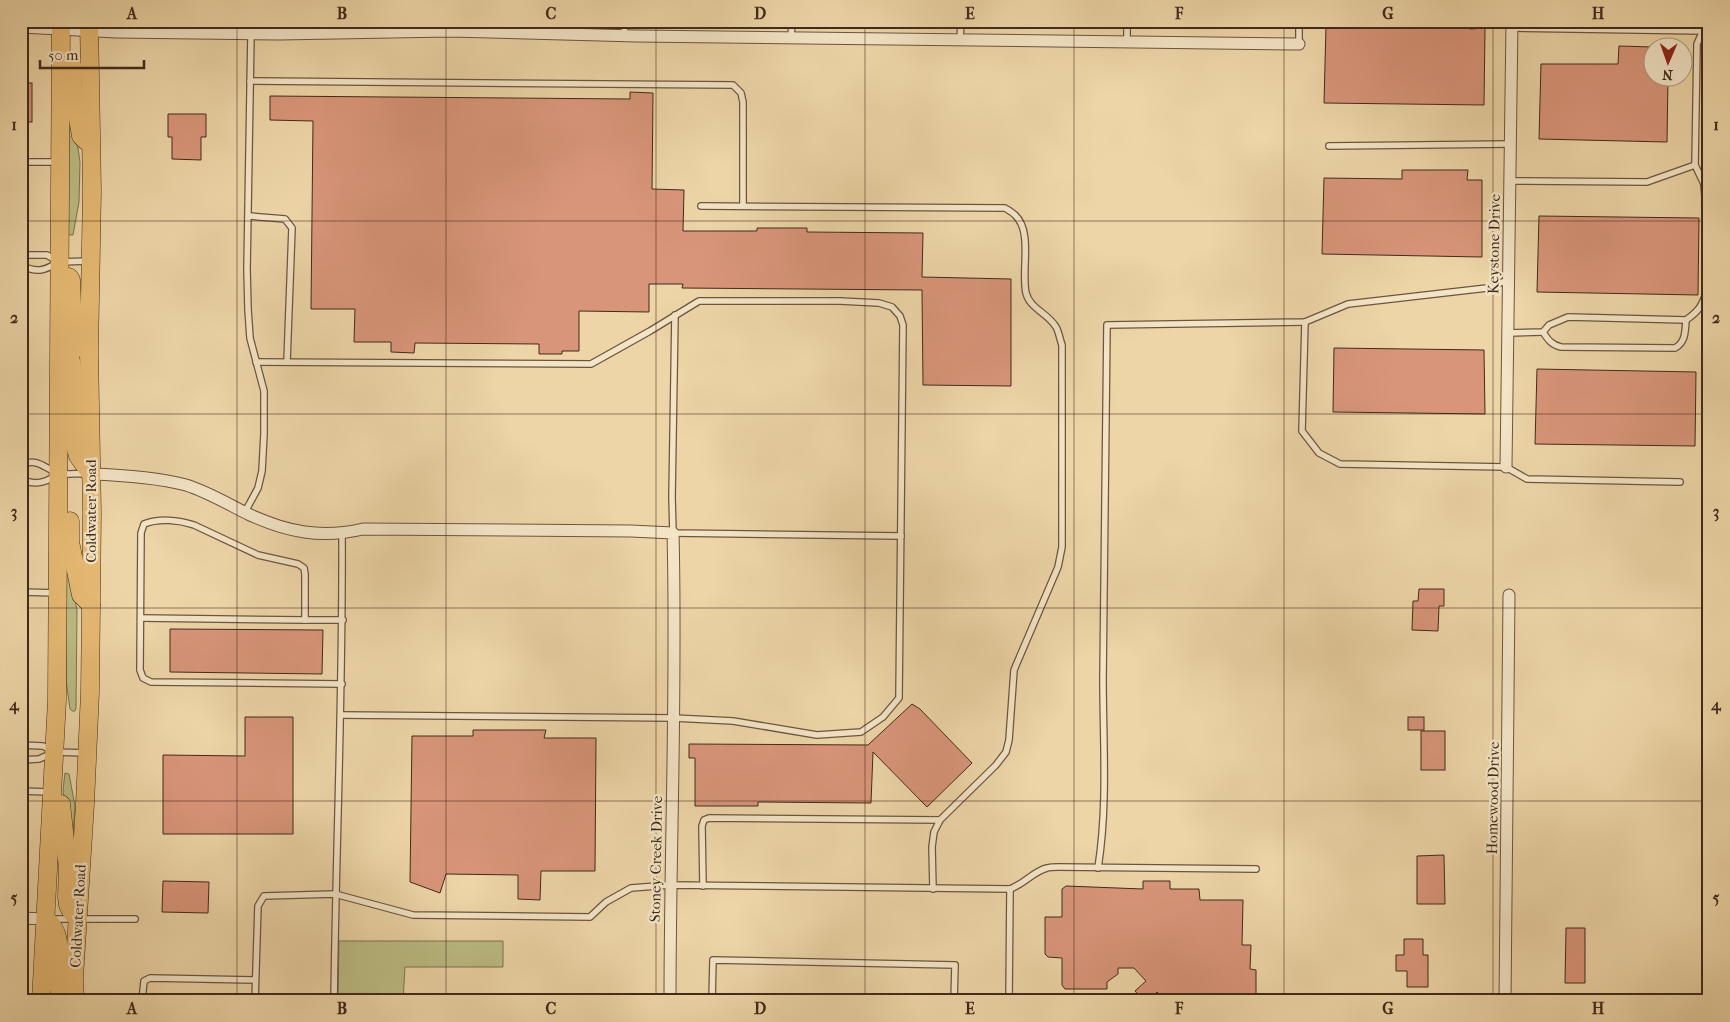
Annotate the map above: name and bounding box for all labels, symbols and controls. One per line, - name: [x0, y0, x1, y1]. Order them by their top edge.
- text: A: [126, 4, 138, 23]
- text: B: [337, 4, 347, 23]
- text: C: [546, 4, 557, 23]
- text: D: [754, 4, 766, 23]
- text: E: [965, 4, 975, 23]
- text: F: [1174, 4, 1184, 23]
- text: G: [1382, 4, 1394, 23]
- text: H: [1592, 4, 1605, 23]
- scale bar: [40, 38, 144, 70]
- north arrow: [1642, 38, 1692, 88]
- text: 50 m: [48, 46, 79, 64]
- text: N: [1662, 66, 1673, 83]
- text: 1: [11, 115, 17, 134]
- text: 1: [1713, 115, 1719, 134]
- street label: Keystone Drive: [1484, 193, 1504, 294]
- text: 2: [10, 308, 18, 327]
- text: 2: [1712, 308, 1720, 327]
- street label: Coldwater Road: [82, 458, 100, 563]
- text: 3: [11, 502, 17, 522]
- text: 3: [1713, 502, 1719, 522]
- text: 4: [8, 695, 20, 715]
- text: 4: [1710, 695, 1722, 715]
- street label: Homewood Drive: [1483, 741, 1503, 855]
- street label: Stoney Creek Drive: [646, 795, 666, 922]
- street label: Coldwater Road: [66, 863, 90, 968]
- text: 5: [11, 888, 18, 907]
- text: 5: [1713, 888, 1720, 907]
- text: A: [126, 999, 138, 1018]
- text: B: [337, 999, 347, 1018]
- text: C: [546, 999, 557, 1018]
- text: D: [754, 999, 766, 1018]
- text: E: [965, 999, 975, 1018]
- text: F: [1174, 999, 1184, 1018]
- text: G: [1382, 999, 1394, 1018]
- text: H: [1592, 999, 1605, 1018]

